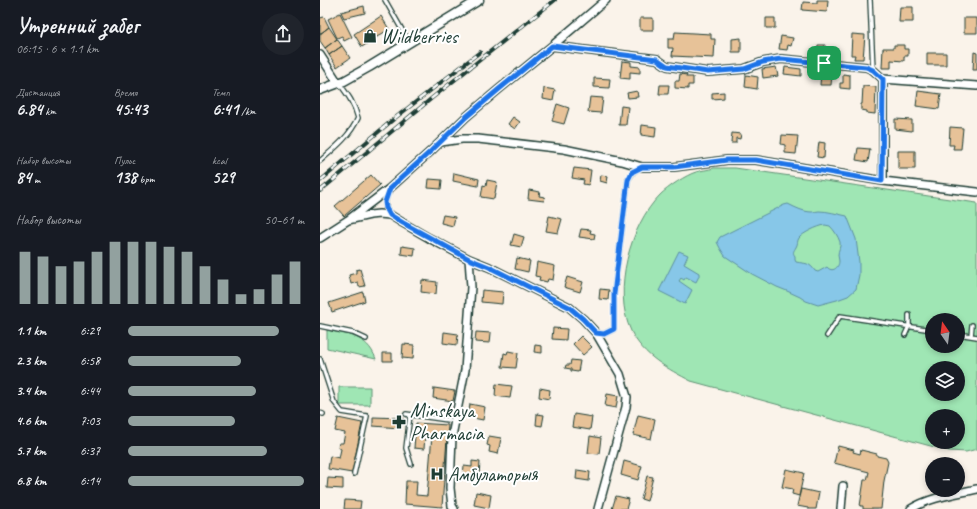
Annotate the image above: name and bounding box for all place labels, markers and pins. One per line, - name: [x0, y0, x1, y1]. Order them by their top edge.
- place label: Wildberries: [381, 24, 460, 49]
- shop icon: Wildberries: [362, 28, 378, 44]
- pin: [807, 46, 841, 80]
- place label: Minskaya Pharmacia: [410, 398, 485, 446]
- pharmacy icon: Minskaya Pharmacia: [391, 414, 407, 430]
- place label: Амбулаторыя: [448, 462, 538, 487]
- hospital icon: Амбулаторыя: [429, 466, 445, 482]

